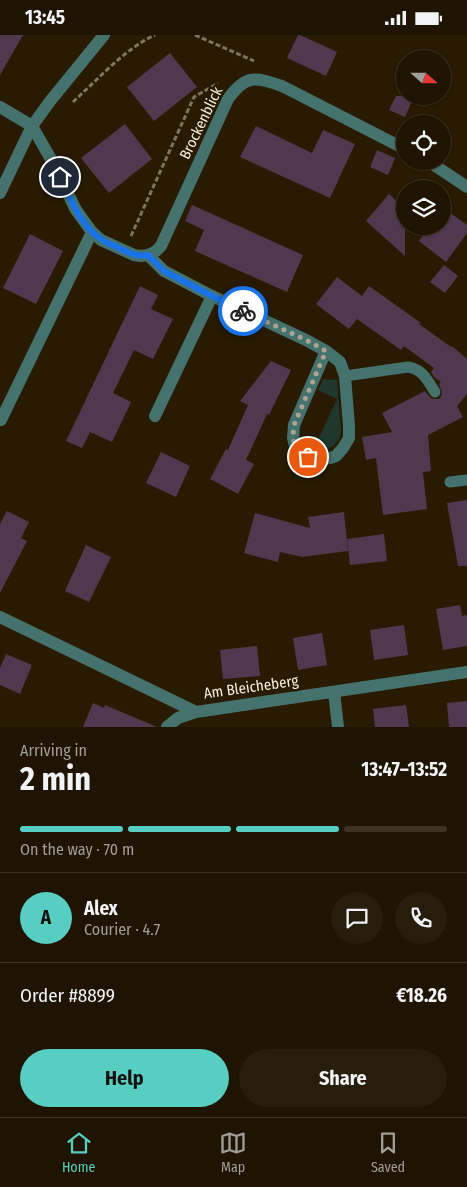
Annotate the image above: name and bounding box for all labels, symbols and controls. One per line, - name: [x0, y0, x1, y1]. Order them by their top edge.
- text: 13:45: [25, 6, 65, 29]
- north arrow: [396, 50, 451, 105]
- map controls: [396, 50, 451, 235]
- street label: Brockenblick: [176, 84, 226, 162]
- button: locate: [396, 115, 451, 170]
- pin: [39, 156, 81, 198]
- icon: home: [46, 163, 74, 191]
- button: layers: [396, 180, 451, 235]
- courier: [218, 286, 268, 336]
- icon: bike: [229, 297, 257, 325]
- pin: [287, 436, 329, 478]
- icon: bag: [294, 443, 322, 471]
- street label: Am Bleicheberg: [202, 671, 300, 703]
- text: Arriving in: [20, 741, 87, 760]
- text: 13:47–13:52: [361, 758, 447, 781]
- text: 2 min: [20, 760, 91, 798]
- text: On the way · 70 m: [20, 840, 134, 859]
- button: chat: [331, 892, 383, 944]
- button: phone: [395, 892, 447, 944]
- text: Alex: [84, 897, 118, 920]
- text: A: [41, 906, 51, 929]
- text: Courier · 4.7: [84, 920, 160, 939]
- text: Order #8899: [20, 984, 115, 1007]
- text: €18.26: [396, 984, 447, 1007]
- button: Help: [20, 1049, 229, 1107]
- button: Share: [239, 1049, 447, 1107]
- tab: Home: [62, 1129, 95, 1176]
- tab: Map: [219, 1129, 247, 1176]
- tab: Saved: [371, 1129, 405, 1176]

